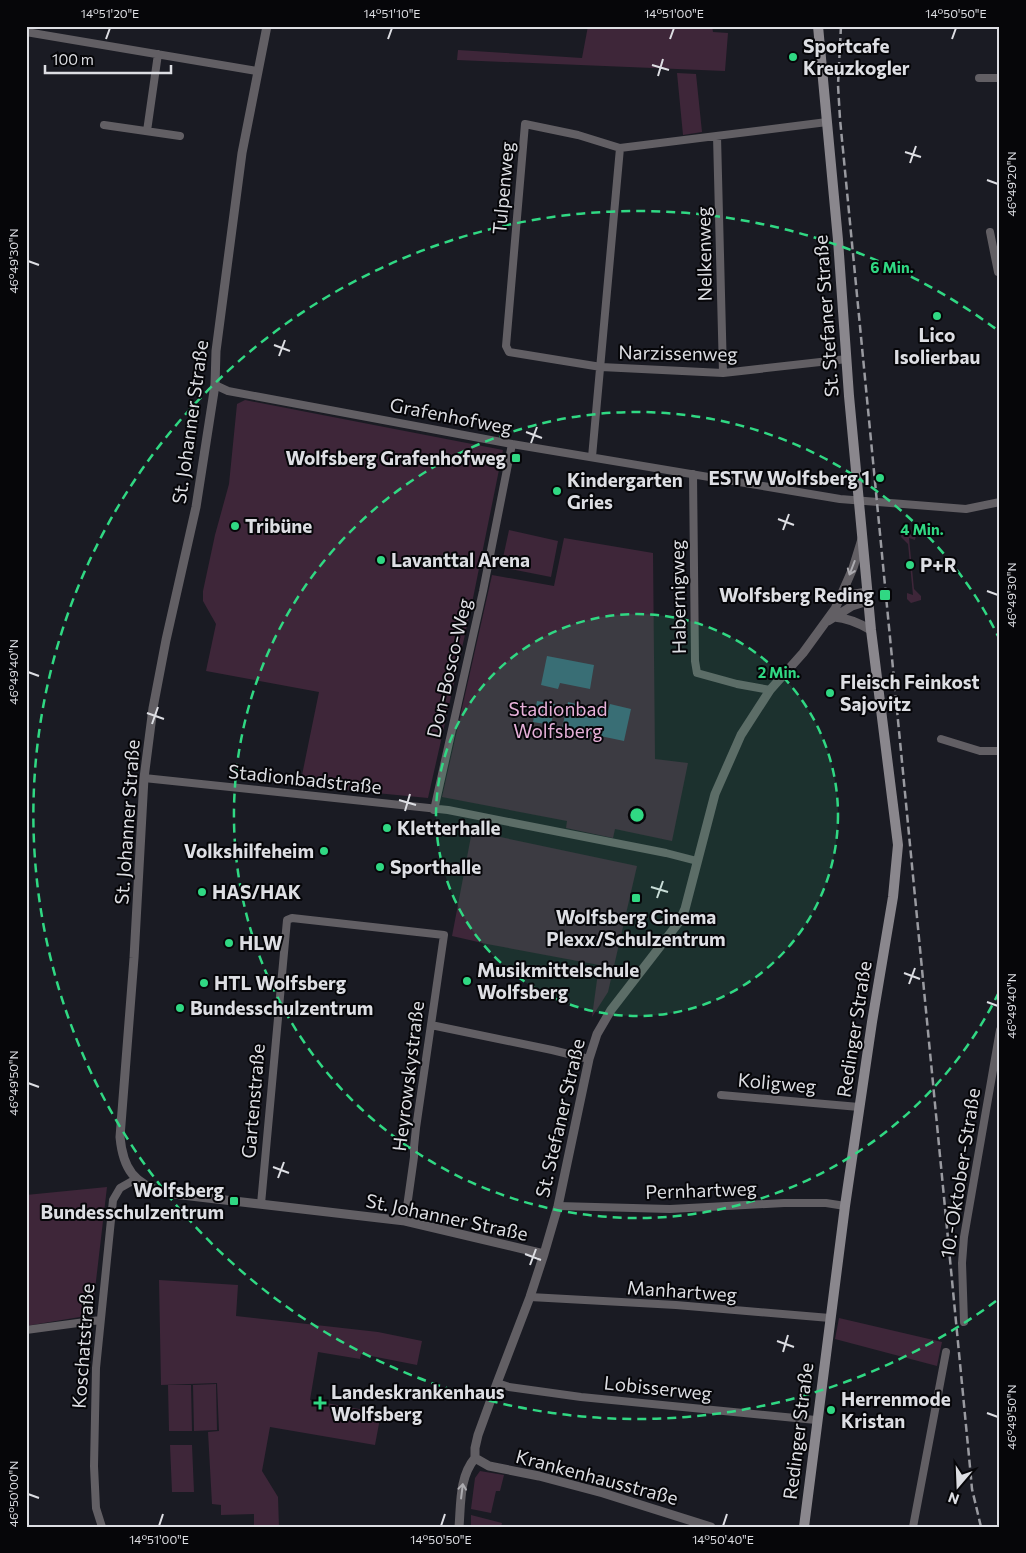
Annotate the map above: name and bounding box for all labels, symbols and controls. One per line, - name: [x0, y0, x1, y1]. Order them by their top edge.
- text: 14°51'20"E: [81, 6, 139, 20]
- text: 14°51'10"E: [364, 6, 420, 20]
- text: 14°51'00"E: [644, 6, 704, 20]
- text: 14°50'50"E: [925, 6, 987, 20]
- place label: Sportcafe Kreuzkogler: [803, 34, 910, 79]
- scale bar: [45, 42, 171, 74]
- text: 100 m: [52, 50, 94, 68]
- marker: Sportcafe Kreuzkogler: [787, 51, 799, 63]
- street label: Tulpenweg: [487, 141, 518, 235]
- text: 46°49'20"N: [1004, 152, 1018, 216]
- street label: Nelkenweg: [691, 206, 716, 302]
- text: 46°49'30"N: [6, 228, 20, 294]
- street label: St. Stefaner Straße: [808, 234, 843, 398]
- text: 6 Min.: [870, 258, 914, 276]
- marker: Lico Isolierbau: [931, 310, 943, 322]
- place label: Lico Isolierbau: [894, 323, 980, 368]
- street label: St. Johanner Straße: [167, 339, 212, 505]
- street label: Narzissenweg: [618, 340, 738, 365]
- street label: Grafenhofweg: [388, 392, 514, 439]
- place label: Wolfsberg Grafenhofweg: [285, 446, 507, 469]
- marker: Wolfsberg Grafenhofweg: [510, 452, 522, 464]
- place label: ESTW Wolfsberg 1: [708, 466, 870, 489]
- place label: Kindergarten Gries: [567, 468, 683, 513]
- marker: ESTW Wolfsberg 1: [874, 472, 886, 484]
- marker: Kindergarten Gries: [551, 485, 563, 497]
- place label: Tribüne: [245, 514, 312, 537]
- marker: Tribüne: [229, 520, 241, 532]
- text: 4 Min.: [900, 520, 944, 538]
- street label: Habernigweg: [665, 540, 690, 654]
- place label: Lavanttal Arena: [391, 548, 530, 571]
- place label: P+R: [920, 553, 957, 576]
- marker: Lavanttal Arena: [375, 554, 387, 566]
- marker: P+R: [904, 559, 916, 571]
- one-way arrow: [847, 560, 856, 575]
- text: 46°49'30"N: [1004, 562, 1018, 628]
- place label: Wolfsberg Reding: [719, 583, 875, 606]
- marker: Wolfsberg Reding: [878, 588, 892, 602]
- street label: Don-Bosco-Weg: [421, 596, 476, 740]
- text: 46°49'40"N: [6, 639, 20, 705]
- text: 2 Min.: [758, 663, 800, 681]
- place label: Fleisch Feinkost Sajovitz: [840, 670, 979, 715]
- marker: Fleisch Feinkost Sajovitz: [824, 687, 836, 699]
- park label: Stadionbad Wolfsberg: [509, 697, 607, 742]
- street label: St. Johanner Straße: [109, 739, 144, 905]
- street label: Stadionbadstraße: [227, 759, 383, 798]
- centre of rings: [628, 806, 646, 824]
- place label: Kletterhalle: [397, 816, 501, 839]
- marker: Kletterhalle: [381, 822, 393, 834]
- place label: Volkshilfeheim: [184, 839, 314, 862]
- marker: Volkshilfeheim: [318, 845, 330, 857]
- place label: Sporthalle: [390, 855, 481, 878]
- marker: Sporthalle: [374, 861, 386, 873]
- place label: HAS/HAK: [212, 880, 301, 903]
- marker: HAS/HAK: [196, 886, 208, 898]
- marker: Wolfsberg Cinema Plexx/Schulzentrum: [630, 892, 642, 904]
- place label: Wolfsberg Cinema Plexx/Schulzentrum: [546, 905, 726, 950]
- place label: HLW: [239, 931, 283, 954]
- marker: HLW: [223, 937, 235, 949]
- place label: Musikmittelschule Wolfsberg: [477, 958, 639, 1003]
- street label: Redinger Straße: [831, 959, 876, 1099]
- place label: HTL Wolfsberg: [214, 971, 347, 994]
- text: 46°49'40"N: [1004, 973, 1018, 1039]
- marker: Musikmittelschule Wolfsberg: [461, 975, 473, 987]
- marker: HTL Wolfsberg: [198, 977, 210, 989]
- place label: Bundesschulzentrum: [190, 996, 373, 1019]
- street label: Heyrowskystraße: [387, 999, 428, 1152]
- marker: Bundesschulzentrum: [174, 1002, 186, 1014]
- street label: St. Stefaner Straße: [530, 1036, 589, 1200]
- street label: Gartenstraße: [236, 1043, 269, 1159]
- text: 46°49'50"N: [6, 1050, 20, 1116]
- street label: Koligweg: [737, 1068, 817, 1097]
- street label: 10.-Oktober-Straße: [935, 1086, 984, 1260]
- street label: Pernhartweg: [645, 1176, 757, 1203]
- place label: Wolfsberg Bundesschulzentrum: [41, 1178, 225, 1223]
- street label: St. Johanner Straße: [364, 1188, 530, 1245]
- marker: Wolfsberg Bundesschulzentrum: [228, 1195, 240, 1207]
- street label: Manhartweg: [626, 1275, 738, 1306]
- street label: Koschatstraße: [67, 1283, 98, 1409]
- street label: Redinger Straße: [778, 1361, 817, 1501]
- street label: Lobisserweg: [603, 1370, 713, 1405]
- place label: Landeskrankenhaus Wolfsberg: [331, 1380, 505, 1425]
- text: 46°49'50"N: [1004, 1384, 1018, 1450]
- place label: Herrenmode Kristan: [841, 1387, 951, 1432]
- marker: Landeskrankenhaus Wolfsberg: [313, 1396, 327, 1410]
- marker: Herrenmode Kristan: [825, 1404, 837, 1416]
- street label: Krankenhausstraße: [513, 1444, 681, 1509]
- north arrow: [934, 1460, 984, 1510]
- text: 46°50'00"N: [6, 1461, 20, 1527]
- one-way arrow: [457, 1483, 467, 1499]
- text: N: [946, 1489, 961, 1509]
- text: 14°51'00"E: [129, 1532, 189, 1546]
- text: 14°50'50"E: [410, 1532, 472, 1546]
- text: 14°50'40"E: [692, 1532, 754, 1546]

